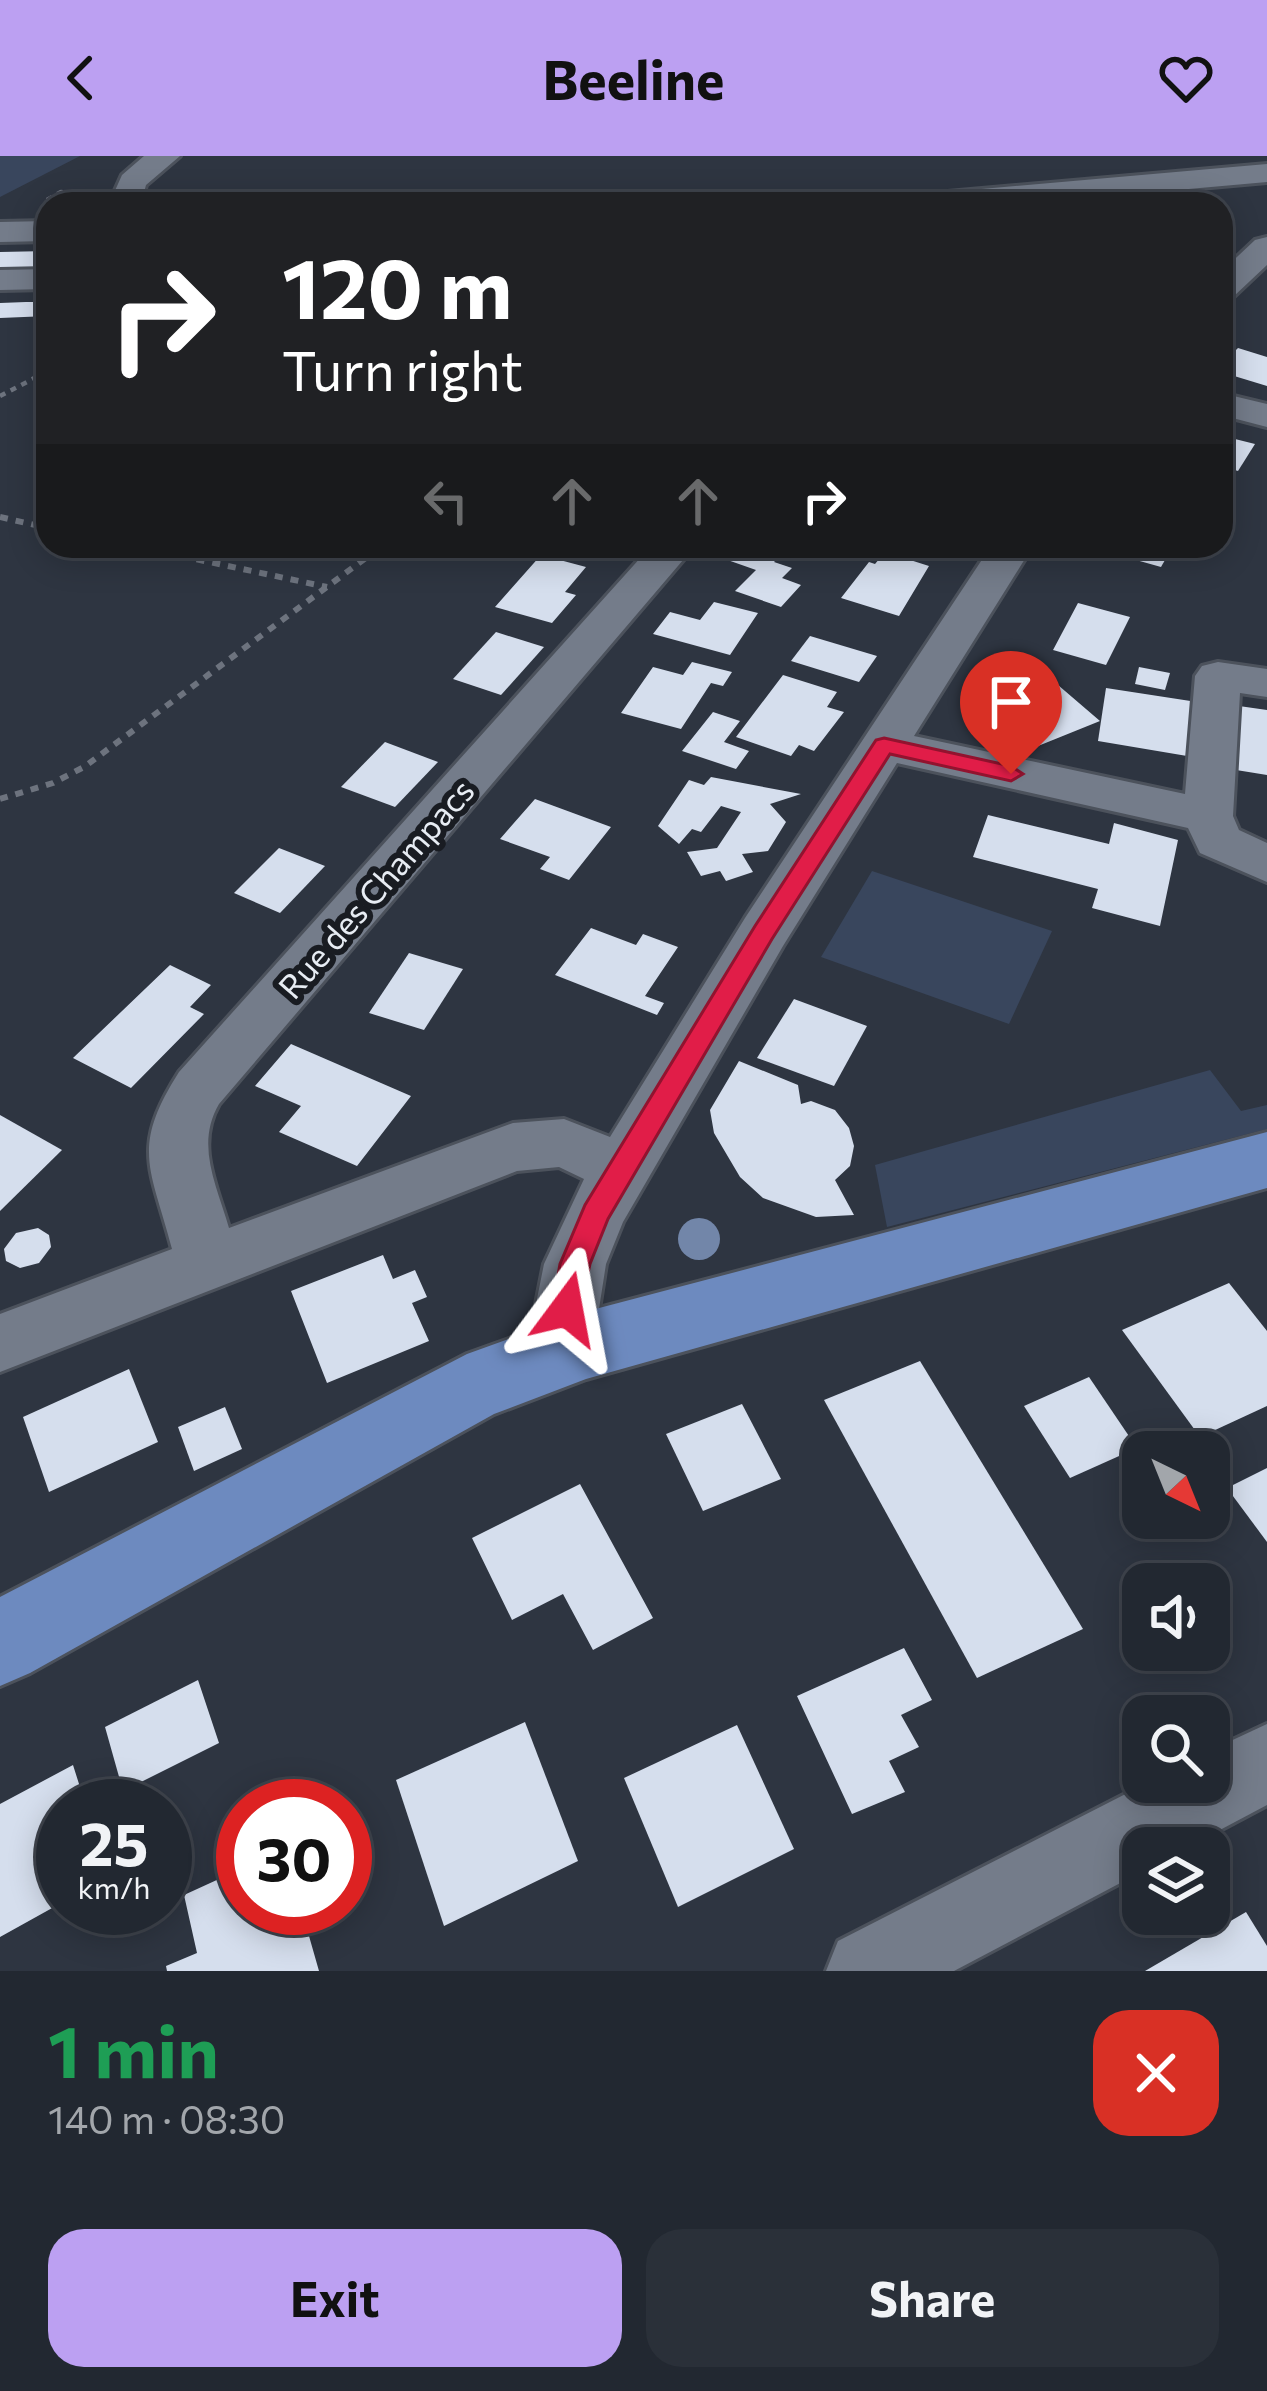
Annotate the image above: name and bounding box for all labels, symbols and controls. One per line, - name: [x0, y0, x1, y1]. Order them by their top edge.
- icon: back: [48, 45, 114, 111]
- text: Beeline: [542, 45, 725, 111]
- icon: heart: [1153, 45, 1219, 111]
- text: 120 m: [282, 234, 512, 336]
- icon: right: [84, 240, 240, 396]
- text: Turn right: [282, 336, 523, 402]
- icon: left: [413, 468, 479, 534]
- icon: ahead: [539, 468, 605, 534]
- icon: ahead: [665, 468, 731, 534]
- icon: right: [791, 468, 857, 534]
- pin: [960, 651, 1062, 774]
- icon: arrive: [978, 669, 1044, 735]
- street label: Rue des Champacs: [268, 770, 482, 1006]
- position arrow: [504, 1246, 630, 1372]
- north arrow: [1122, 1431, 1230, 1539]
- map controls: [1122, 1431, 1230, 1935]
- button: sound: [1122, 1563, 1230, 1671]
- button: search: [1122, 1695, 1230, 1803]
- speed limit sign: 30: [216, 1779, 372, 1935]
- text: 25: [79, 1805, 149, 1878]
- button: layers: [1122, 1827, 1230, 1935]
- text: km/h: [78, 1868, 150, 1905]
- text: 1 min: [48, 2005, 219, 2093]
- button: close: [1093, 2010, 1219, 2136]
- text: 140 m · 08:30: [48, 2094, 285, 2142]
- button: Exit: [48, 2229, 622, 2367]
- button: Share: [646, 2229, 1219, 2367]

